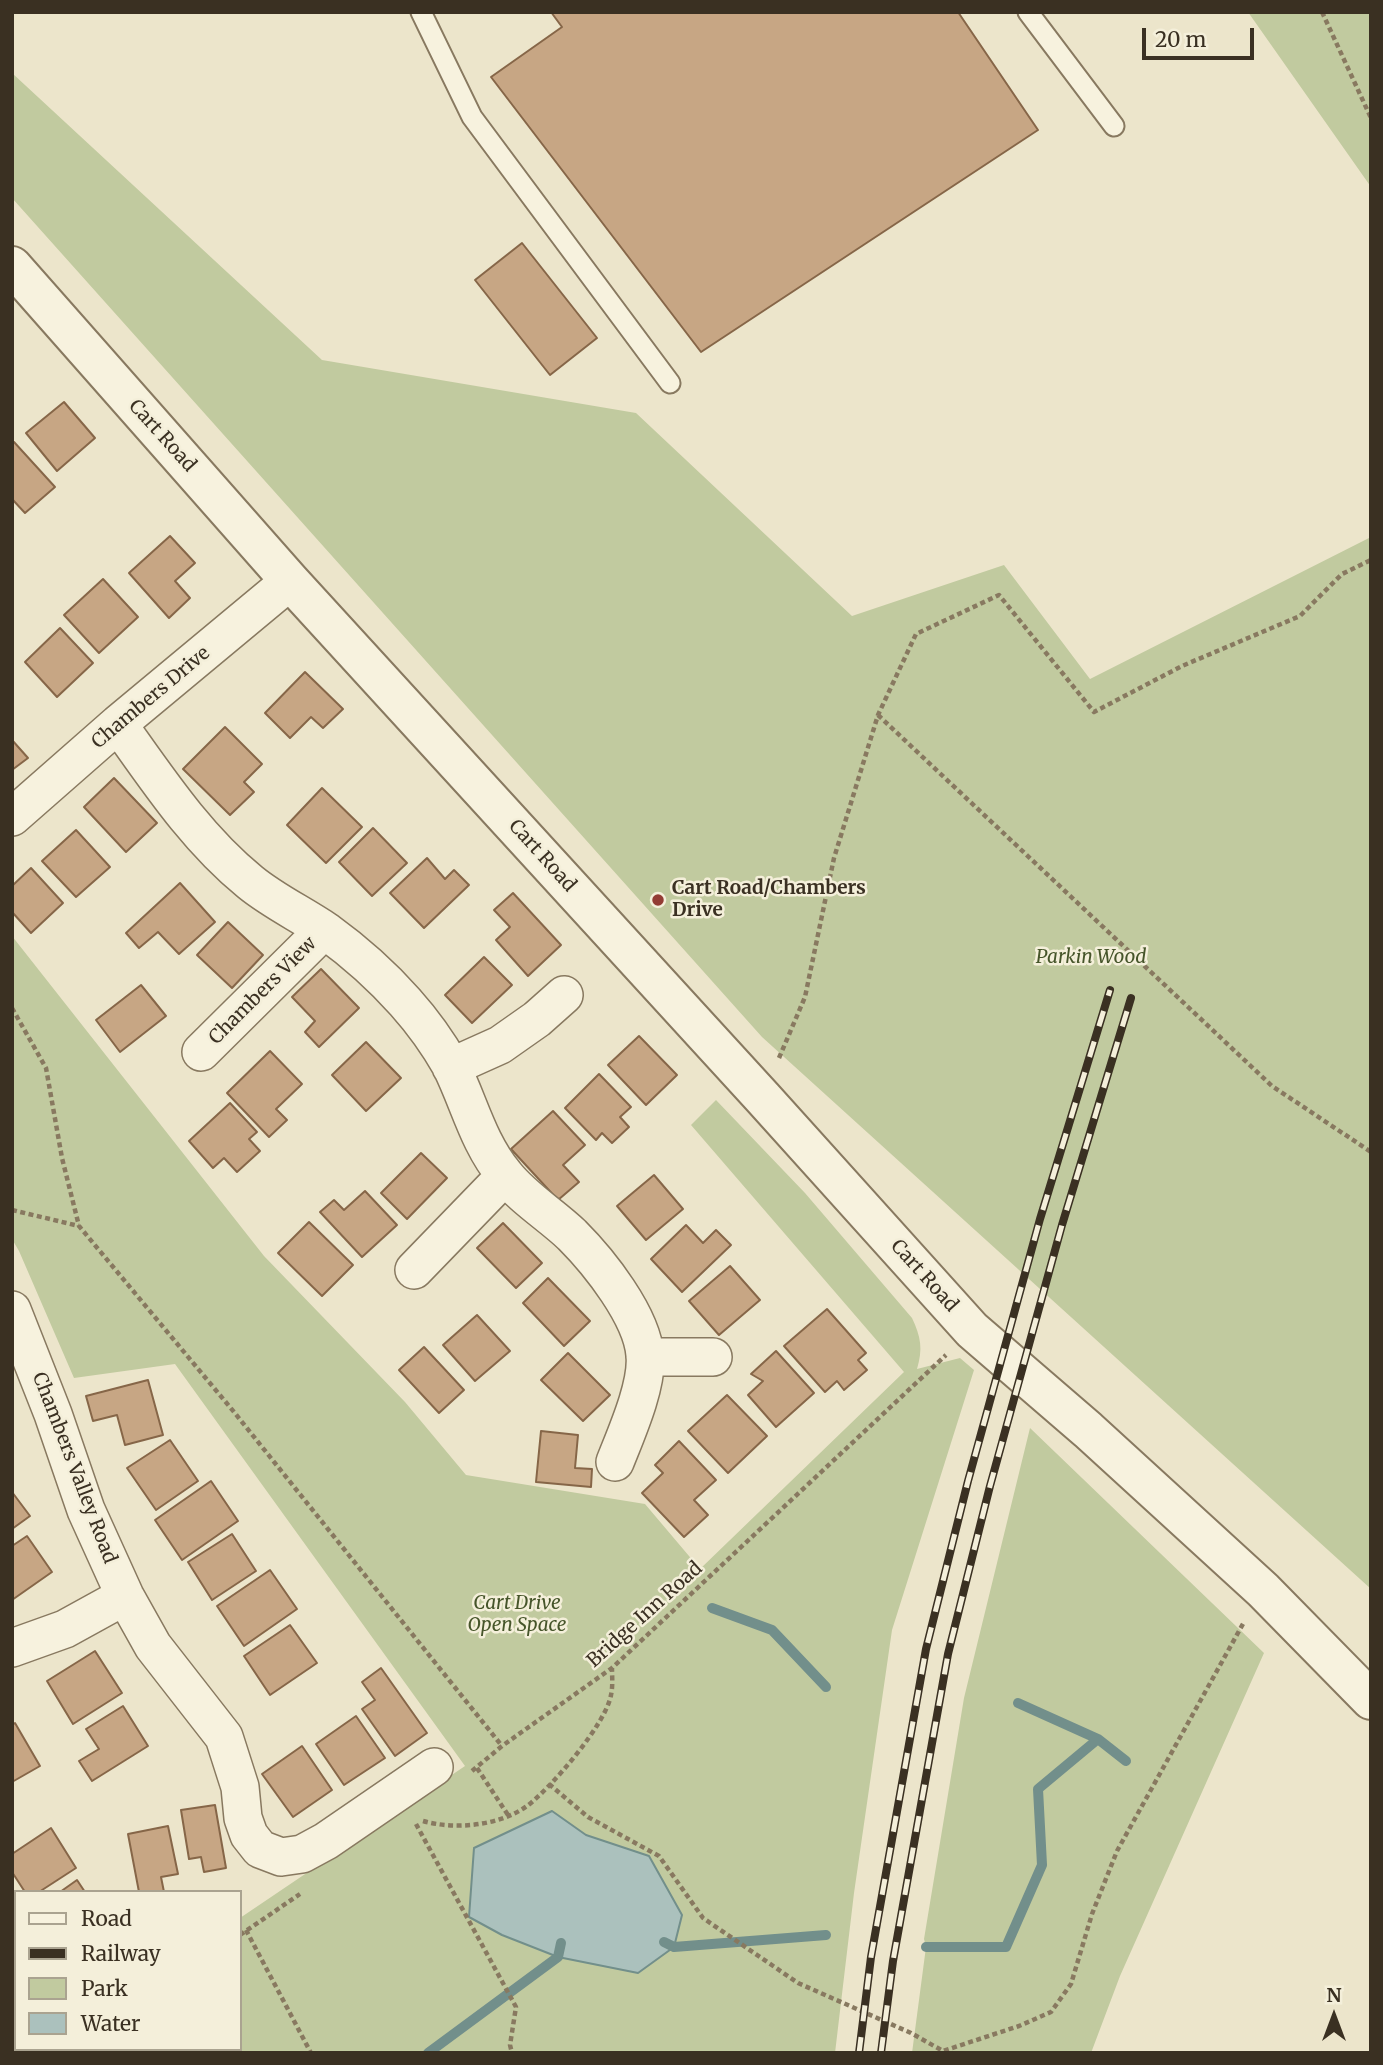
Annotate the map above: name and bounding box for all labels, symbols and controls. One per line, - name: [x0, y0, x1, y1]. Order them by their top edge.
- scale bar: [1145, 14, 1257, 58]
- text: 20 m: [1155, 26, 1206, 53]
- street label: Cart Road: [124, 395, 200, 477]
- street label: Chambers Drive: [87, 642, 215, 754]
- street label: Cart Road: [504, 815, 580, 897]
- place label: Cart Road/Chambers Drive: [672, 878, 866, 922]
- marker: Cart Road/Chambers Drive: [650, 892, 666, 908]
- street label: Chambers View: [205, 933, 321, 1049]
- park label: Parkin Wood: [1036, 947, 1146, 969]
- street label: Cart Road: [886, 1235, 962, 1317]
- street label: Chambers Valley Road: [27, 1369, 121, 1567]
- street label: Bridge Inn Road: [583, 1557, 707, 1673]
- park label: Cart Drive Open Space: [467, 1593, 567, 1637]
- legend: [14, 1890, 242, 2051]
- text: Road: [81, 1905, 132, 1932]
- text: Railway: [81, 1940, 161, 1967]
- text: Park: [81, 1975, 128, 2002]
- north arrow: [1299, 1981, 1369, 2051]
- text: N: [1326, 1983, 1342, 2007]
- text: Water: [81, 2010, 140, 2037]

